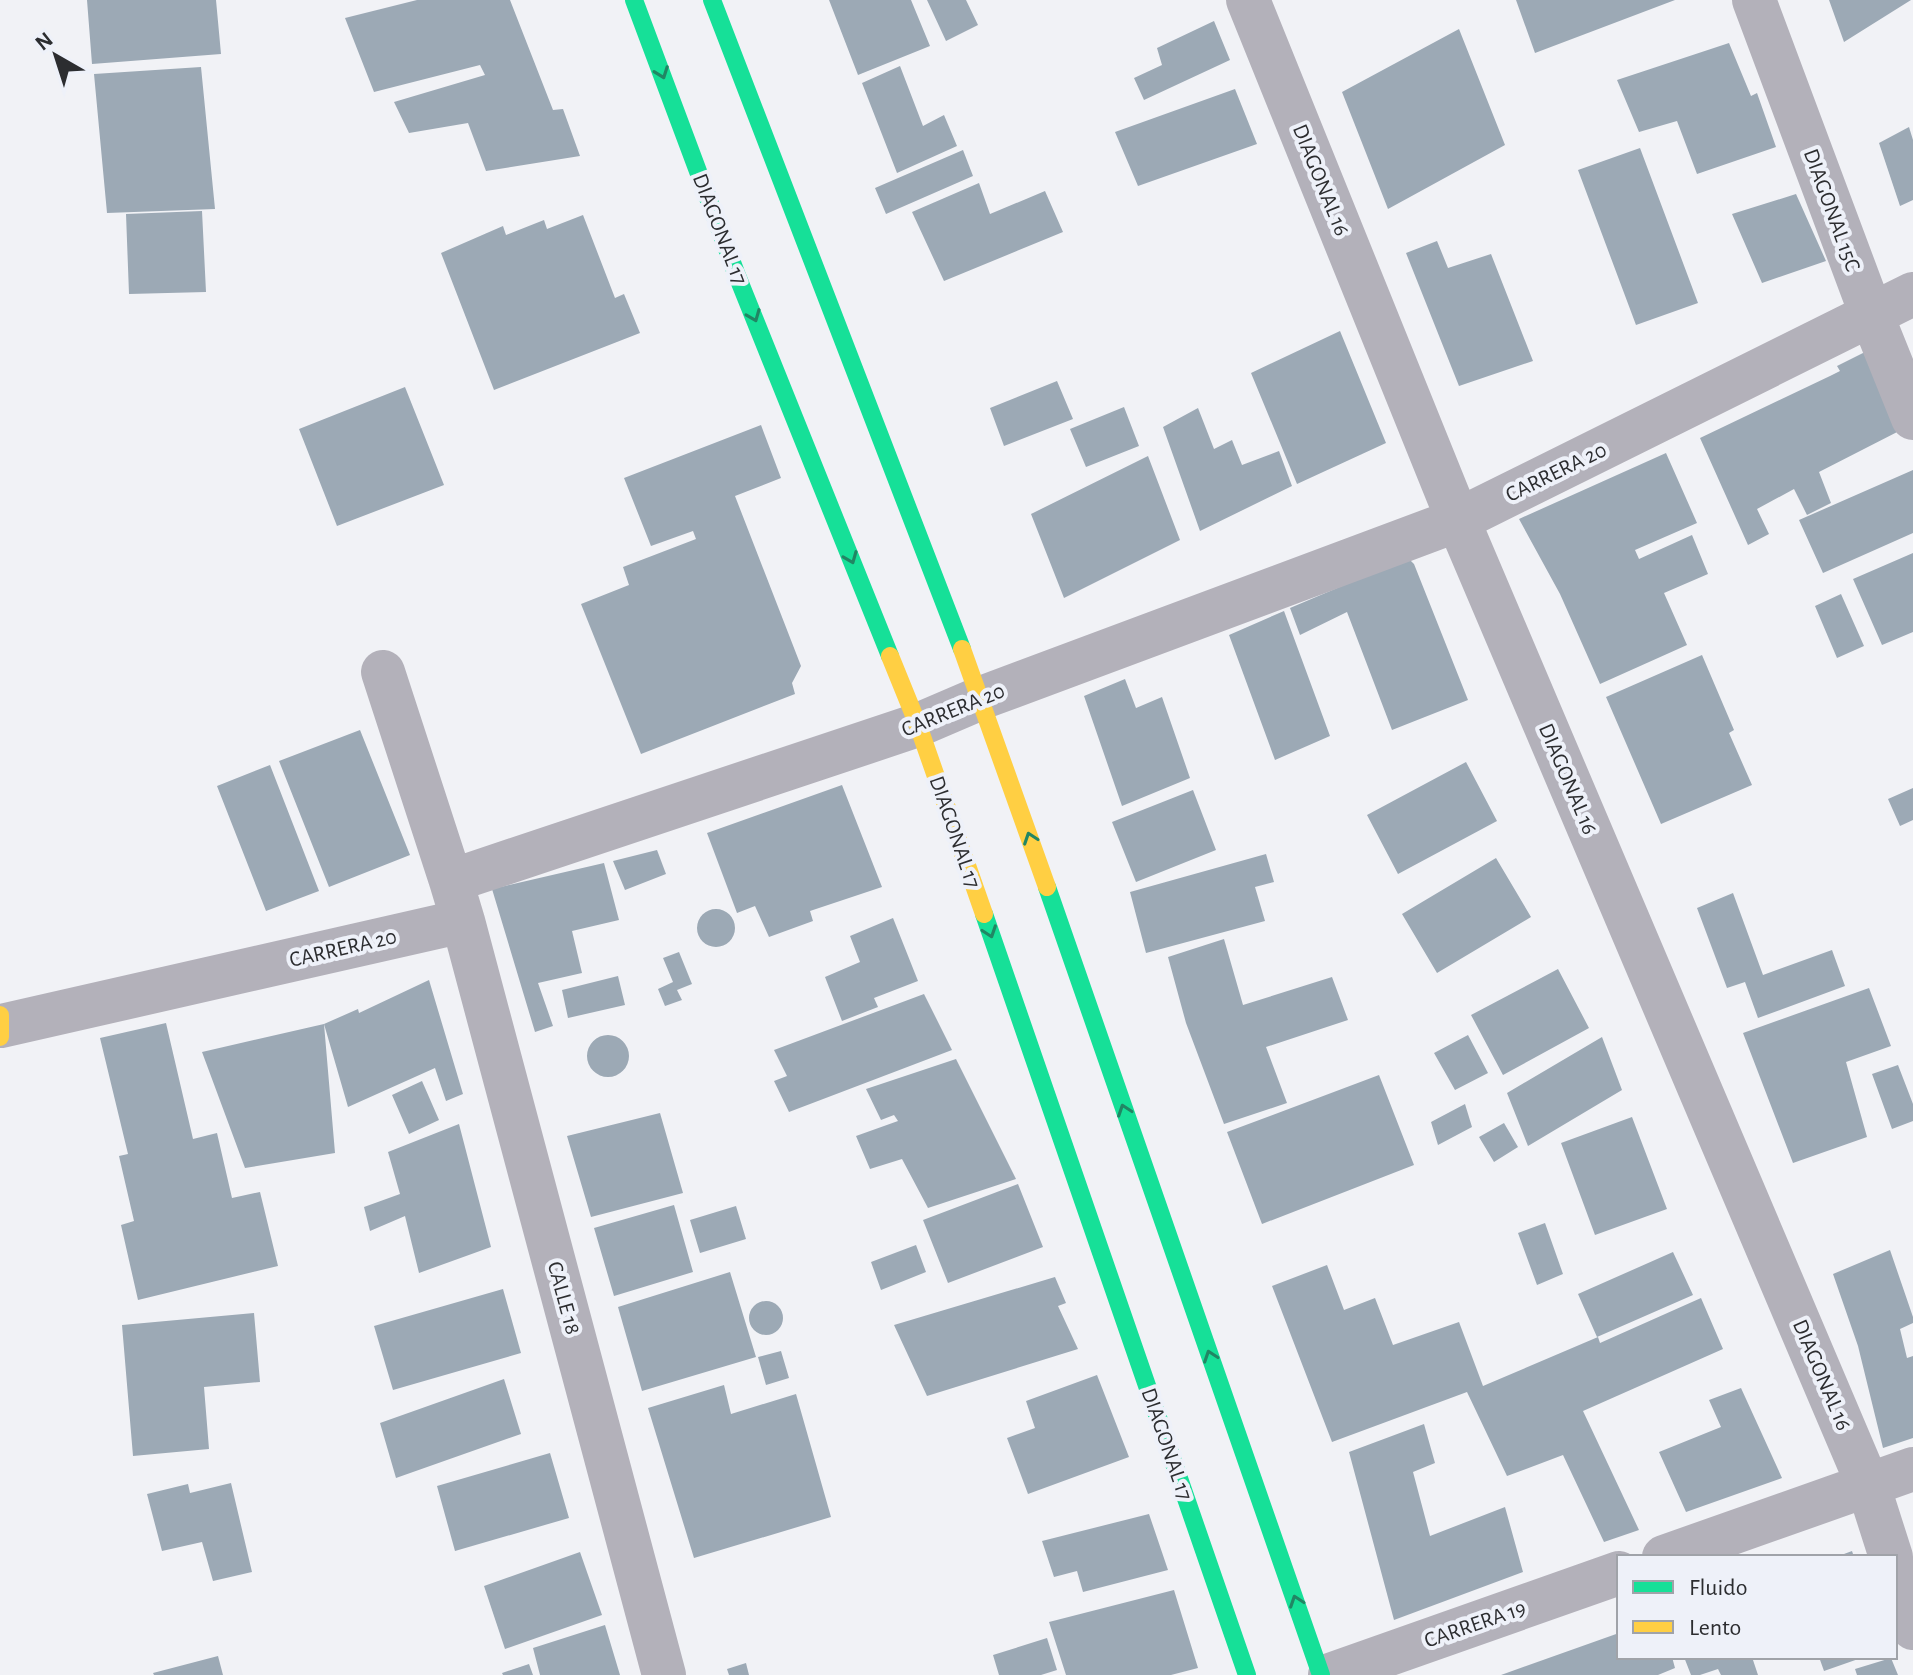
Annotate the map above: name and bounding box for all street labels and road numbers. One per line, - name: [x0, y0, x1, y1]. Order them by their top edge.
- street label: DIAGONAL 16: [1289, 121, 1353, 239]
- street label: DIAGONAL 15C: [1800, 146, 1864, 274]
- street label: DIAGONAL 17: [689, 170, 751, 288]
- street label: CARRERA 20: [1502, 438, 1610, 506]
- street label: CARRERA 20: [898, 679, 1008, 741]
- street label: DIAGONAL 16: [1535, 720, 1601, 838]
- street label: DIAGONAL 17: [926, 773, 984, 891]
- street label: CARRERA 20: [287, 925, 399, 971]
- street label: CALLE 18: [544, 1259, 584, 1337]
- street label: DIAGONAL 16: [1789, 1316, 1855, 1434]
- street label: DIAGONAL 17: [1138, 1385, 1196, 1503]
- street label: CARRERA 19: [1421, 1596, 1529, 1652]

